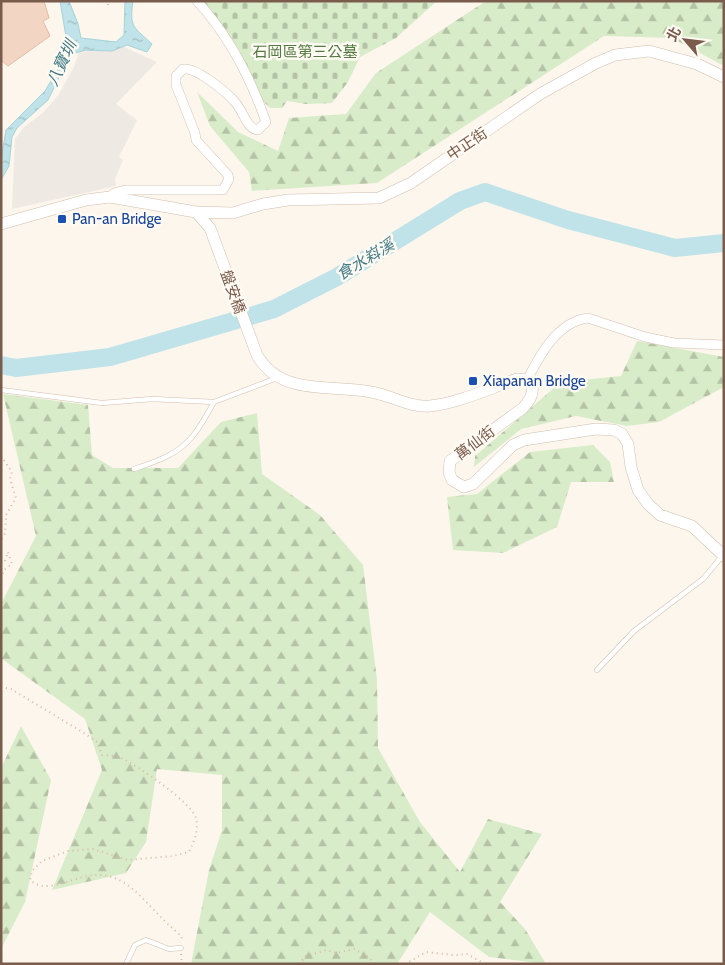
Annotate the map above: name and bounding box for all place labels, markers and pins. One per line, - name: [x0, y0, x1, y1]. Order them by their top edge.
- place label: Pan-an Bridge: [72, 210, 162, 228]
- marker: Pan-an Bridge: [56, 213, 68, 225]
- place label: Xiapanan Bridge: [483, 372, 586, 390]
- marker: Xiapanan Bridge: [467, 375, 479, 387]

